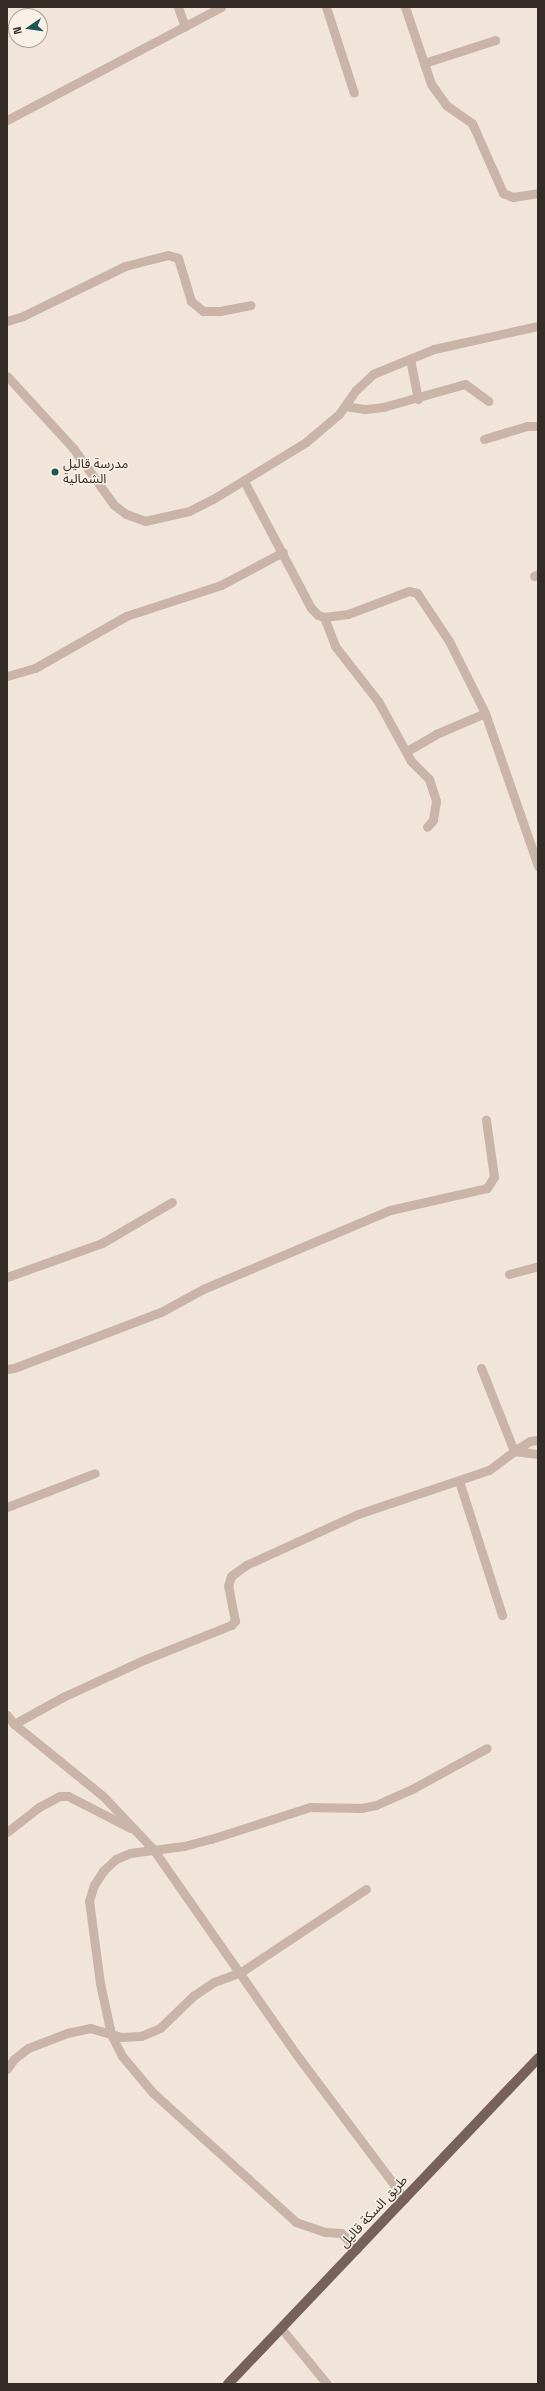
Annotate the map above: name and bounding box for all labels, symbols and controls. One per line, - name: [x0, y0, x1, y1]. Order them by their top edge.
- north arrow: [8, 8, 48, 48]
- text: N: [10, 25, 25, 36]
- place label: مدرسة قاليل الشمالية: [63, 457, 128, 488]
- marker: مدرسة قاليل الشمالية: [50, 467, 60, 477]
- street label: طريق السكة قاليل: [337, 2173, 411, 2251]

